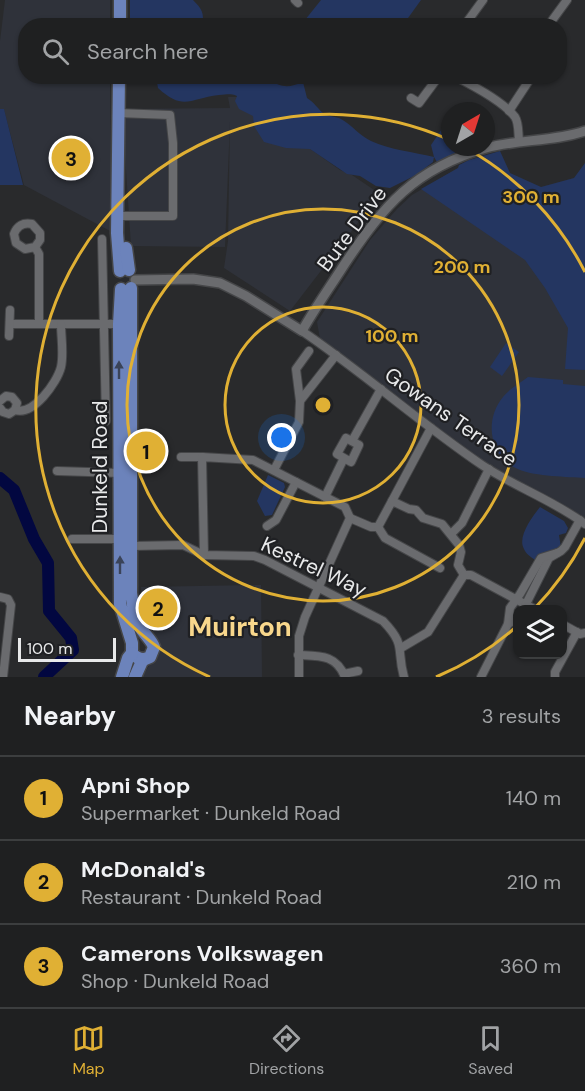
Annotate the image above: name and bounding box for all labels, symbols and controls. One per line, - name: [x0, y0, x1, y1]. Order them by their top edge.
- search box: [18, 18, 567, 84]
- icon: search: [39, 35, 72, 68]
- text: Search here: [87, 37, 208, 66]
- north arrow: [441, 102, 495, 156]
- pin: 3: [52, 136, 90, 180]
- street label: Bute Drive: [311, 181, 393, 277]
- text: 300 m: [502, 185, 560, 209]
- text: 200 m: [434, 255, 490, 279]
- text: 100 m: [365, 324, 419, 348]
- one-way arrow: [114, 360, 124, 379]
- street label: Gowans Terrace: [379, 361, 523, 473]
- centre of rings: [313, 395, 333, 415]
- street label: Dunkeld Road: [86, 401, 114, 533]
- your location: [267, 423, 296, 452]
- pin: 1: [126, 428, 166, 474]
- street label: Kestrel Way: [257, 530, 372, 604]
- one-way arrow: [115, 555, 125, 574]
- pin: 2: [138, 586, 178, 630]
- map controls: [513, 605, 567, 659]
- button: layers: [513, 605, 567, 659]
- district label: Muirton: [188, 609, 292, 644]
- scale bar: [18, 635, 116, 662]
- text: 100 m: [27, 638, 72, 659]
- text: Nearby: [24, 699, 116, 733]
- text: 3 results: [482, 703, 561, 729]
- text: Apni Shop: [81, 771, 191, 800]
- text: 1: [40, 785, 47, 811]
- text: 140 m: [506, 785, 561, 811]
- text: Supermarket · Dunkeld Road: [81, 800, 341, 826]
- text: McDonald's: [81, 855, 206, 884]
- text: 2: [38, 869, 49, 895]
- text: 210 m: [506, 869, 561, 895]
- text: Restaurant · Dunkeld Road: [81, 884, 322, 910]
- text: Camerons Volkswagen: [81, 939, 324, 968]
- text: 3: [37, 953, 50, 979]
- text: 360 m: [500, 953, 561, 979]
- text: Shop · Dunkeld Road: [81, 968, 269, 994]
- tab: Map: [72, 1022, 105, 1079]
- tab: Directions: [249, 1022, 324, 1079]
- tab: Saved: [468, 1022, 513, 1079]

